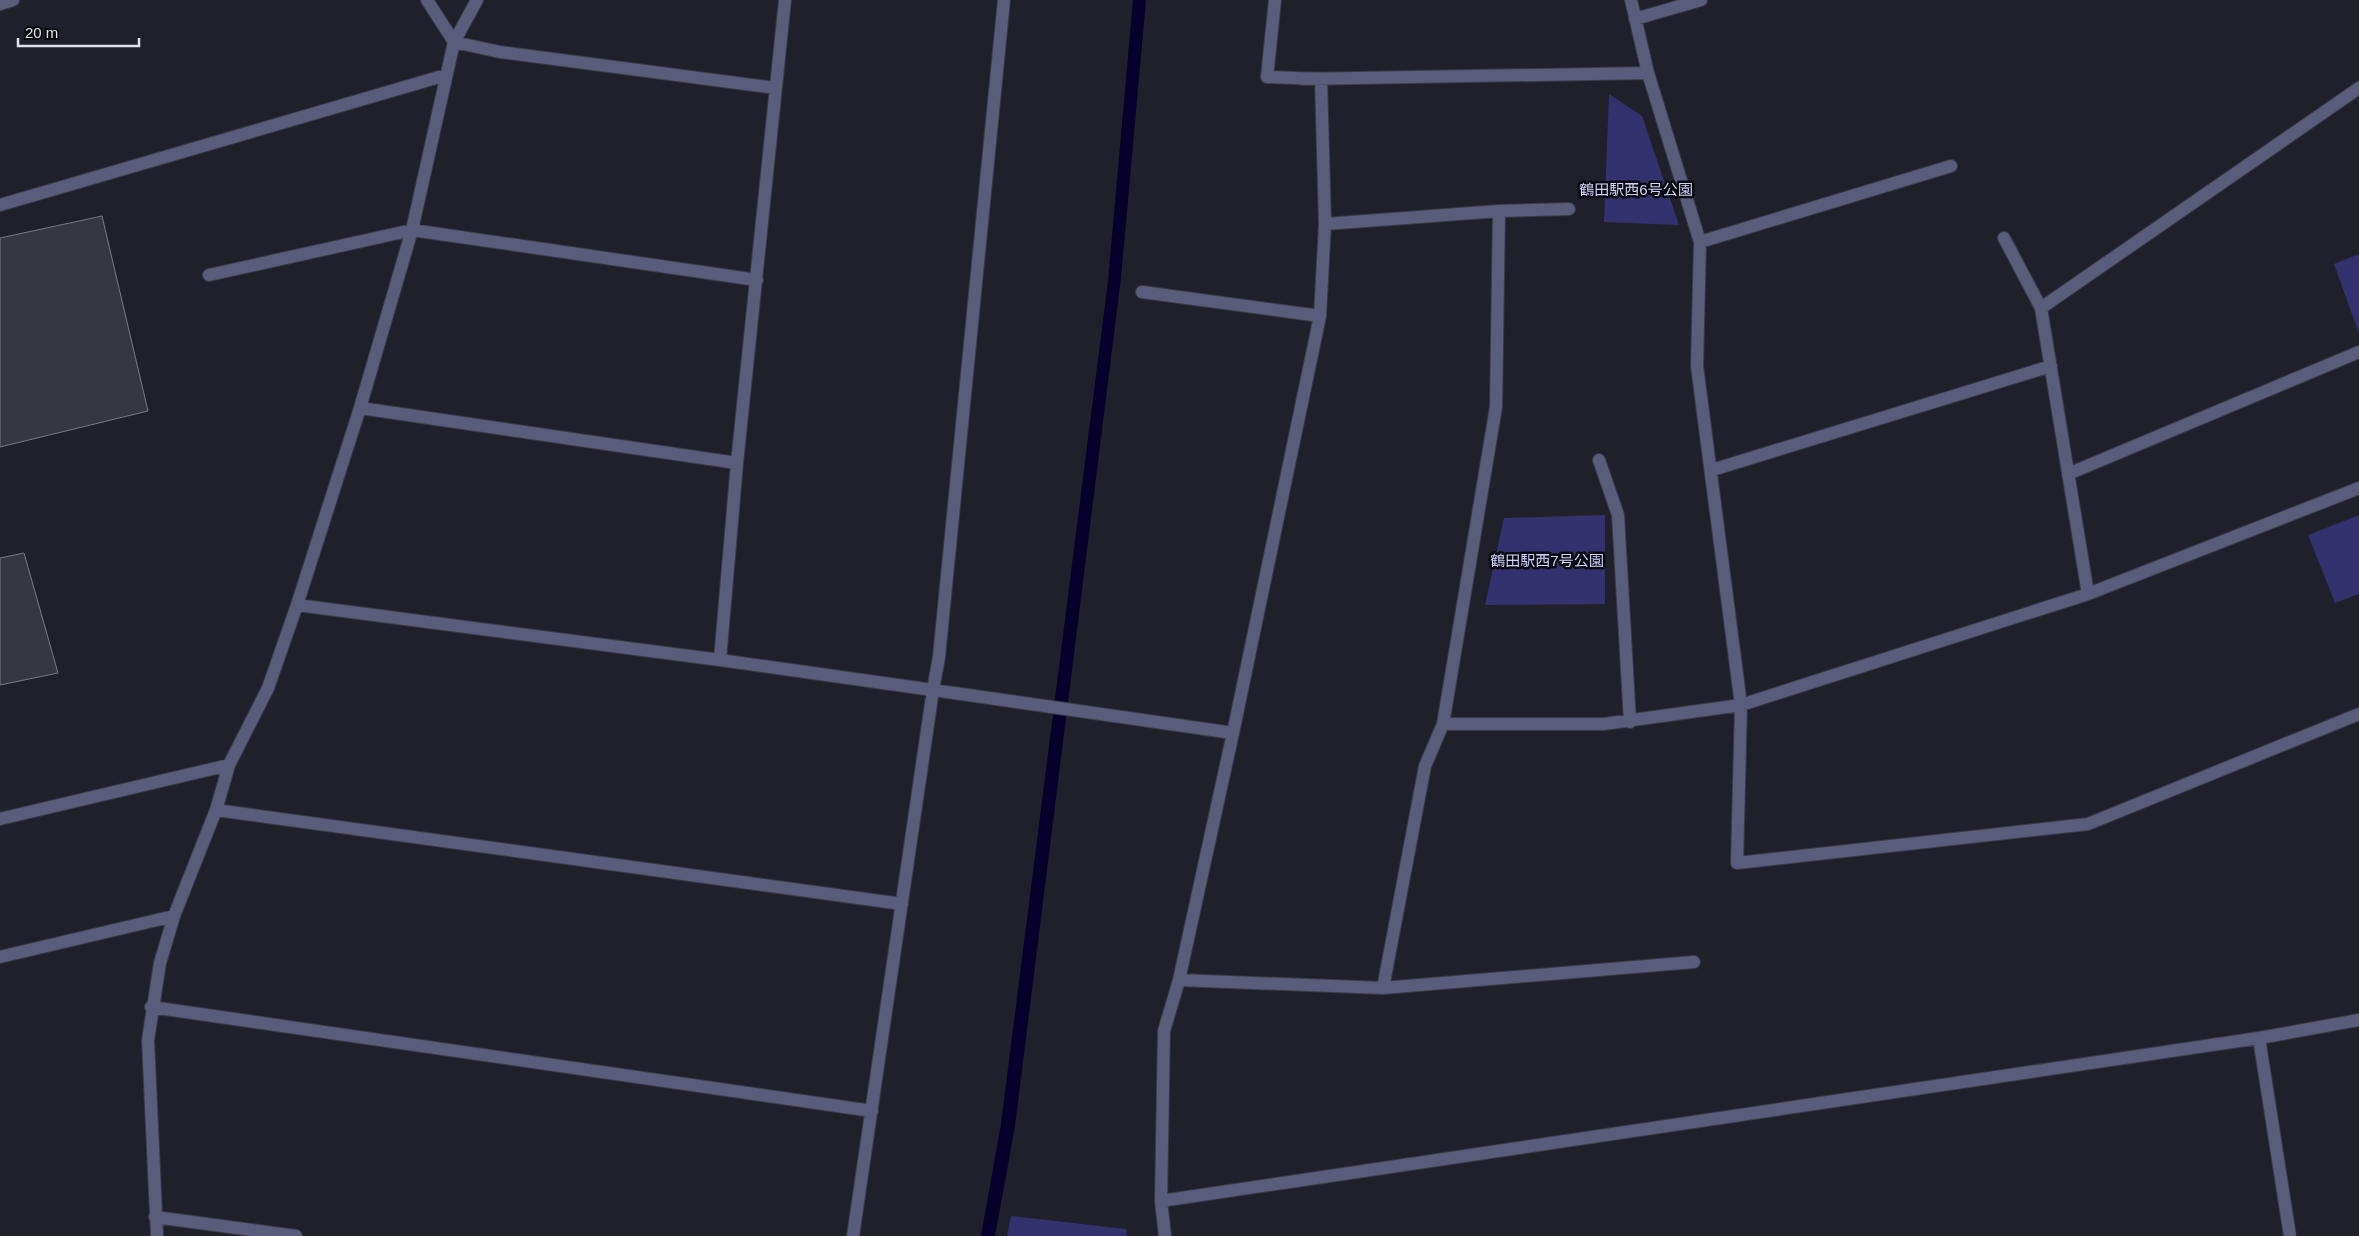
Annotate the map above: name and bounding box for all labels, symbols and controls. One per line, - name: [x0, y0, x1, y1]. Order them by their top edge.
- scale bar: [18, 15, 139, 47]
- text: 20 m: [25, 24, 58, 41]
- park label: 鶴田駅西6号公園: [1579, 181, 1693, 198]
- park label: 鶴田駅西7号公園: [1490, 552, 1604, 569]

